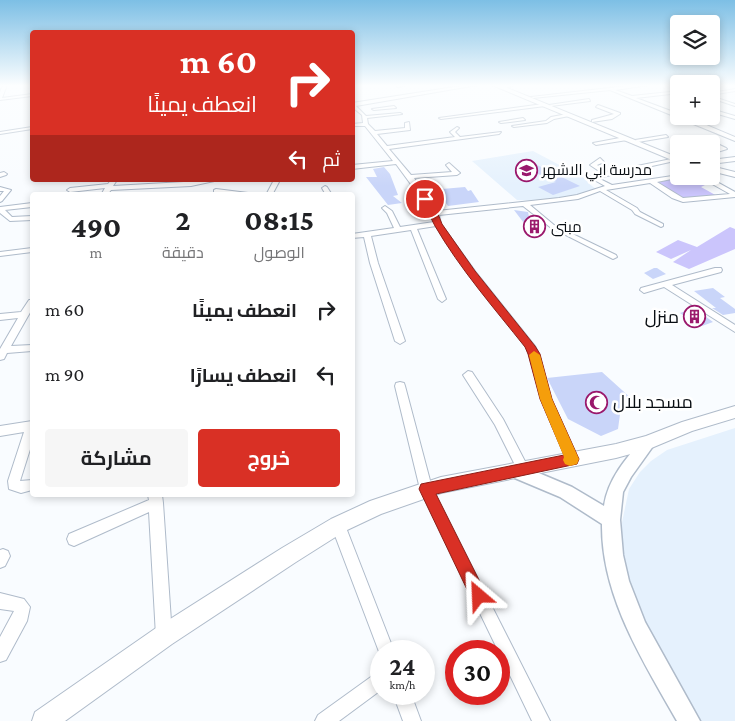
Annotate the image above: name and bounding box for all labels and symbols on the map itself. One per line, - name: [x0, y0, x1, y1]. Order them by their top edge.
- school or university icon: مدرسة ابي الاشهر: [514, 158, 538, 182]
- place label: مدرسة ابي الاشهر: [541, 162, 652, 182]
- pin: [404, 178, 446, 220]
- building icon: مبنى: [523, 215, 547, 239]
- place label: مبنى: [551, 219, 582, 237]
- building icon: منزل: [683, 305, 707, 329]
- place label: منزل: [645, 307, 679, 328]
- mosque icon: مسجد بلال: [585, 390, 609, 414]
- place label: مسجد بلال: [613, 392, 693, 413]
- position arrow: [452, 569, 504, 621]
- speed limit sign: 30: [445, 640, 510, 705]

